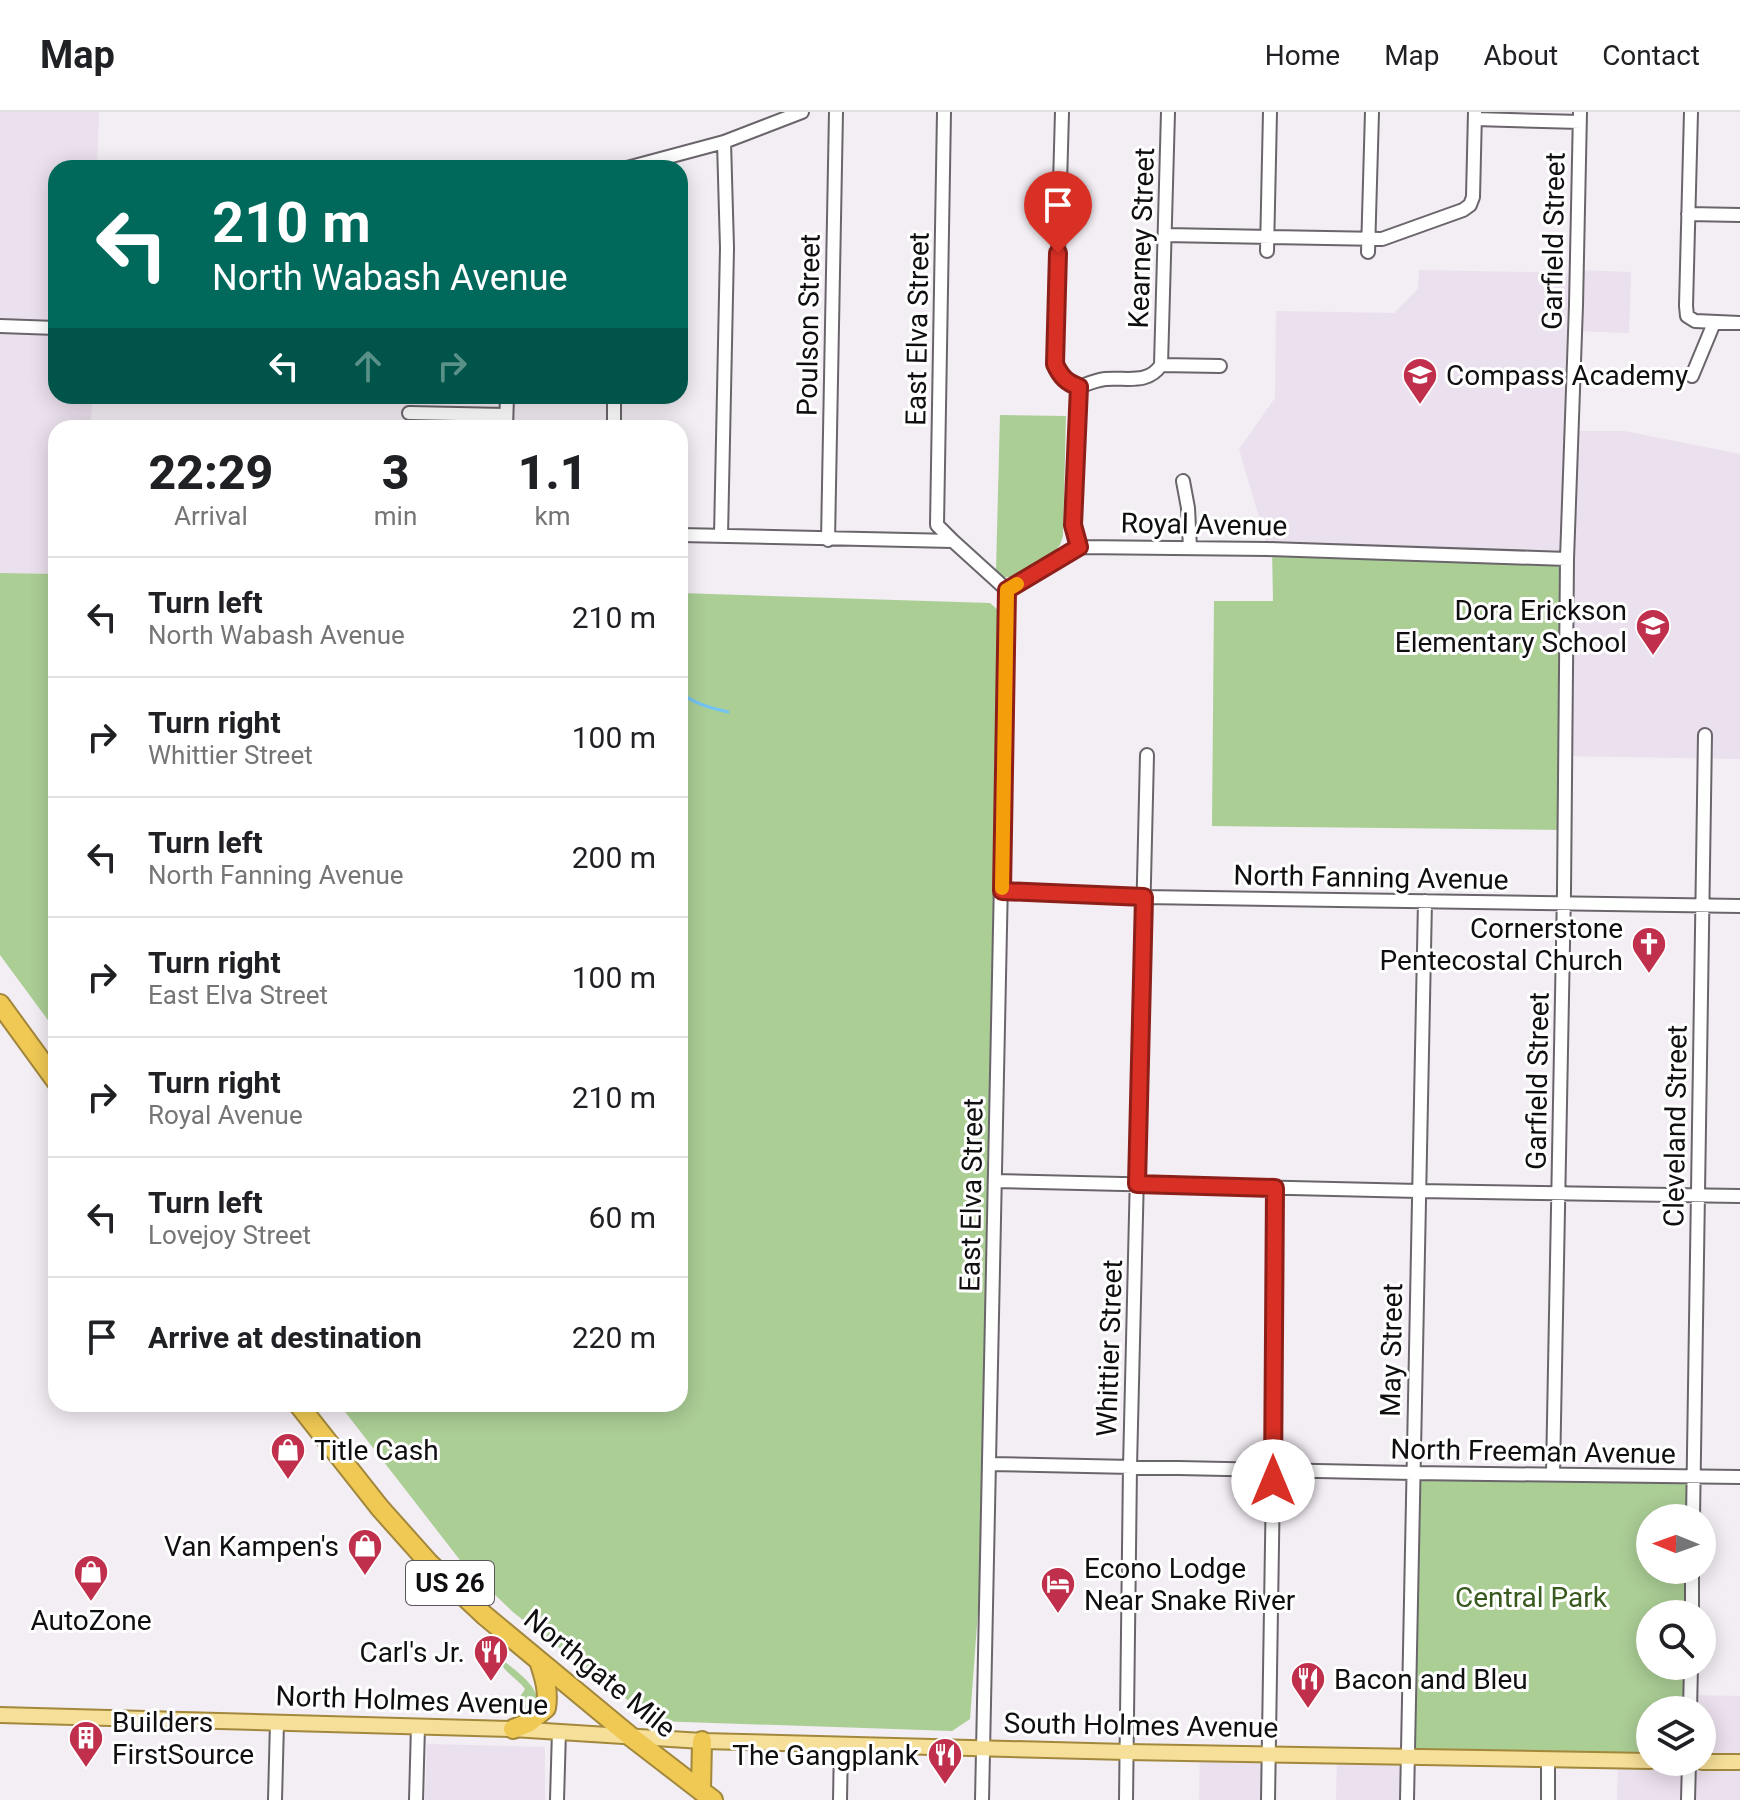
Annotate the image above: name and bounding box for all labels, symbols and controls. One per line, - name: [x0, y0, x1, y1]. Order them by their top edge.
- text: Map: [40, 33, 115, 77]
- text: Home: [1265, 39, 1340, 72]
- text: Map: [1384, 39, 1440, 72]
- text: About: [1484, 39, 1558, 72]
- text: Contact: [1602, 39, 1700, 72]
- street label: Kearney Street: [1122, 147, 1161, 329]
- street label: Garfield Street: [1535, 152, 1572, 330]
- pin: [1024, 171, 1092, 253]
- icon: arrive: [1036, 183, 1080, 227]
- text: 210 m: [212, 190, 371, 256]
- icon: left: [80, 192, 184, 296]
- street label: East Elva Street: [899, 232, 936, 426]
- street label: Poulson Street: [790, 234, 827, 416]
- text: North Wabash Avenue: [212, 257, 568, 299]
- icon: left: [262, 344, 306, 388]
- icon: ahead: [346, 344, 390, 388]
- icon: right: [430, 344, 474, 388]
- school or university icon: Compass Academy: [1401, 356, 1439, 406]
- place label: Compass Academy: [1446, 359, 1688, 392]
- text: 22:29: [149, 444, 273, 501]
- text: 3: [382, 444, 409, 501]
- text: 1.1: [518, 444, 587, 501]
- text: Arrival: [174, 501, 248, 531]
- text: min: [374, 501, 417, 531]
- text: km: [535, 501, 571, 531]
- street label: Royal Avenue: [1120, 507, 1288, 542]
- text: Turn left: [148, 585, 263, 620]
- place label: Dora Erickson Elementary School: [1395, 594, 1627, 659]
- icon: left: [80, 595, 124, 639]
- text: 210 m: [572, 600, 656, 635]
- school or university icon: Dora Erickson Elementary School: [1634, 607, 1672, 657]
- text: North Wabash Avenue: [148, 620, 405, 650]
- text: Turn right: [148, 705, 281, 740]
- icon: right: [80, 715, 124, 759]
- text: 100 m: [572, 720, 656, 755]
- text: Whittier Street: [148, 740, 313, 770]
- text: Turn left: [148, 825, 263, 860]
- icon: left: [80, 835, 124, 879]
- text: 200 m: [572, 840, 656, 875]
- street label: North Fanning Avenue: [1233, 859, 1509, 896]
- text: North Fanning Avenue: [148, 860, 404, 890]
- place label: Cornerstone Pentecostal Church: [1380, 912, 1623, 977]
- church icon: Cornerstone Pentecostal Church: [1630, 925, 1668, 975]
- text: Turn right: [148, 945, 281, 980]
- icon: right: [80, 955, 124, 999]
- text: 100 m: [572, 960, 656, 995]
- text: East Elva Street: [148, 980, 328, 1010]
- street label: Garfield Street: [1519, 992, 1556, 1170]
- street label: Cleveland Street: [1657, 1025, 1694, 1227]
- text: Turn right: [148, 1065, 281, 1100]
- icon: right: [80, 1075, 124, 1119]
- text: 210 m: [572, 1080, 656, 1115]
- street label: East Elva Street: [953, 1098, 990, 1292]
- text: Royal Avenue: [148, 1100, 303, 1130]
- text: Turn left: [148, 1185, 263, 1220]
- icon: left: [80, 1195, 124, 1239]
- text: 60 m: [589, 1200, 656, 1235]
- text: Lovejoy Street: [148, 1220, 311, 1250]
- street label: Whittier Street: [1090, 1259, 1129, 1437]
- street label: May Street: [1374, 1283, 1409, 1417]
- icon: arrive: [80, 1315, 124, 1359]
- text: Arrive at destination: [148, 1320, 422, 1355]
- text: 220 m: [572, 1320, 656, 1355]
- shop icon: Title Cash: [269, 1431, 307, 1481]
- street label: North Freeman Avenue: [1390, 1433, 1676, 1470]
- place label: Title Cash: [314, 1434, 439, 1467]
- position arrow: [1231, 1439, 1315, 1523]
- north arrow: [1636, 1504, 1716, 1584]
- map controls: [1636, 1504, 1716, 1776]
- shop icon: Van Kampen's: [346, 1527, 384, 1577]
- place label: Van Kampen's: [164, 1530, 339, 1563]
- place label: Econo Lodge Near Snake River: [1084, 1552, 1296, 1617]
- shop icon: AutoZone: [72, 1553, 110, 1603]
- road number: US 26: [406, 1561, 494, 1605]
- hotel icon: Econo Lodge Near Snake River: [1039, 1565, 1077, 1615]
- park label: Central Park: [1455, 1581, 1608, 1614]
- button: search: [1636, 1600, 1716, 1680]
- street label: Northgate Mile: [517, 1602, 682, 1745]
- place label: AutoZone: [30, 1604, 152, 1637]
- restaurant icon: Carl's Jr.: [472, 1633, 510, 1683]
- place label: Carl's Jr.: [359, 1636, 465, 1669]
- restaurant icon: Bacon and Bleu: [1289, 1660, 1327, 1710]
- place label: Bacon and Bleu: [1334, 1663, 1528, 1696]
- street label: North Holmes Avenue: [275, 1679, 549, 1722]
- button: layers: [1636, 1696, 1716, 1776]
- place label: Builders FirstSource: [112, 1706, 254, 1771]
- street label: South Holmes Avenue: [1003, 1707, 1279, 1744]
- building icon: Builders FirstSource: [67, 1719, 105, 1769]
- restaurant icon: The Gangplank: [926, 1736, 964, 1786]
- place label: The Gangplank: [732, 1739, 920, 1772]

